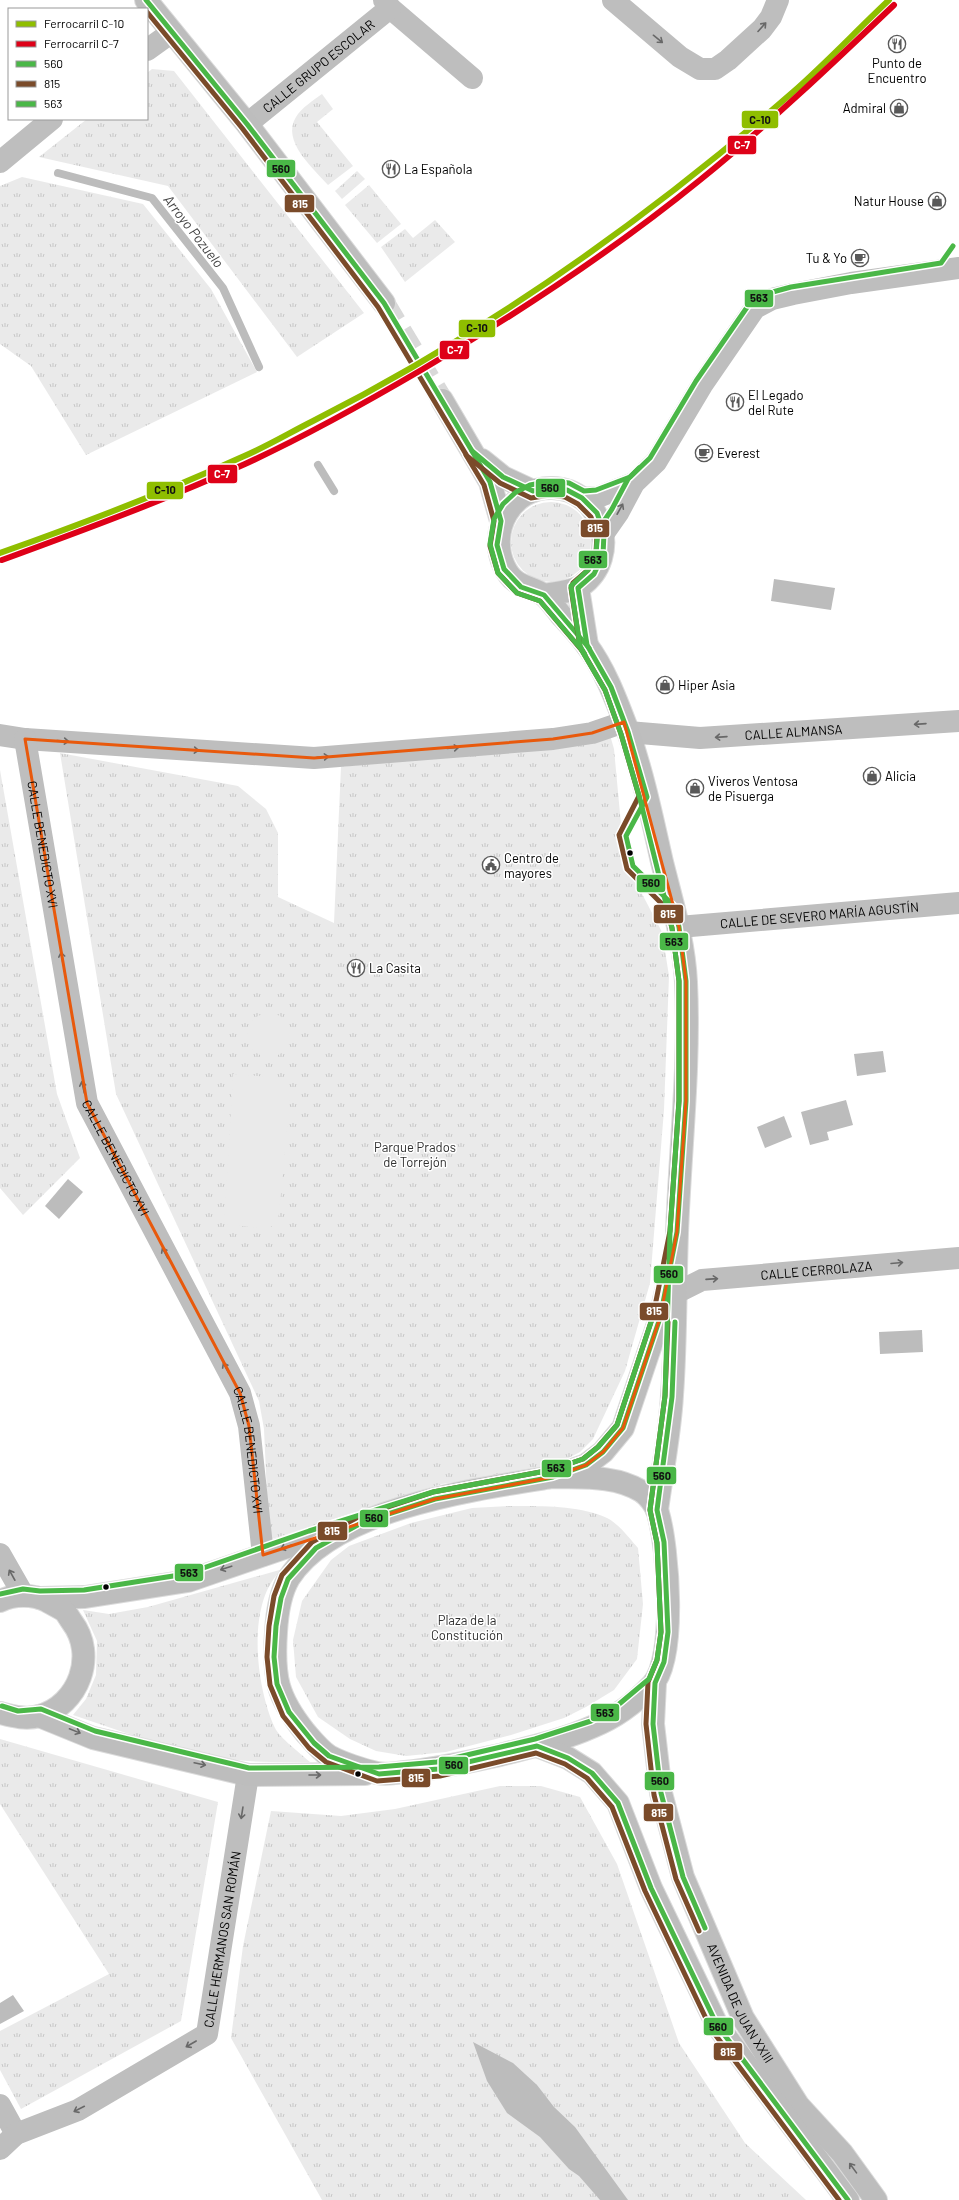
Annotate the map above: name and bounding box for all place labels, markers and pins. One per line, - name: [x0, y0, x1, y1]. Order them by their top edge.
- restaurant icon: Punto de Encuentro: [887, 34, 907, 54]
- place label: Punto de Encuentro: [868, 55, 926, 86]
- shop icon: Admiral: [889, 98, 909, 118]
- place label: Admiral: [843, 100, 886, 116]
- restaurant icon: La Española: [381, 159, 401, 179]
- place label: La Española: [404, 161, 472, 177]
- shop icon: Natur House: [927, 191, 947, 211]
- place label: Natur House: [854, 193, 924, 209]
- cafe icon: Tu & Yo: [850, 248, 870, 268]
- place label: Tu & Yo: [806, 250, 847, 266]
- place label: El Legado del Rute: [748, 387, 804, 418]
- restaurant icon: El Legado del Rute: [725, 392, 745, 412]
- cafe icon: Everest: [694, 443, 714, 463]
- place label: Everest: [717, 445, 760, 461]
- shop icon: Hiper Asia: [655, 675, 675, 695]
- place label: Hiper Asia: [678, 677, 735, 693]
- shop icon: Alicia: [862, 766, 882, 786]
- place label: Alicia: [885, 768, 916, 784]
- place label: Viveros Ventosa de Pisuerga: [708, 773, 798, 804]
- shop icon: Viveros Ventosa de Pisuerga: [685, 778, 705, 798]
- unlabelled marker: [625, 848, 635, 858]
- place label: Centro de mayores: [504, 850, 559, 881]
- public building icon: Centro de mayores: [481, 855, 501, 875]
- restaurant icon: La Casita: [346, 958, 366, 978]
- place label: La Casita: [369, 960, 421, 976]
- unlabelled marker: [101, 1582, 111, 1592]
- unlabelled marker: [353, 1769, 363, 1779]

